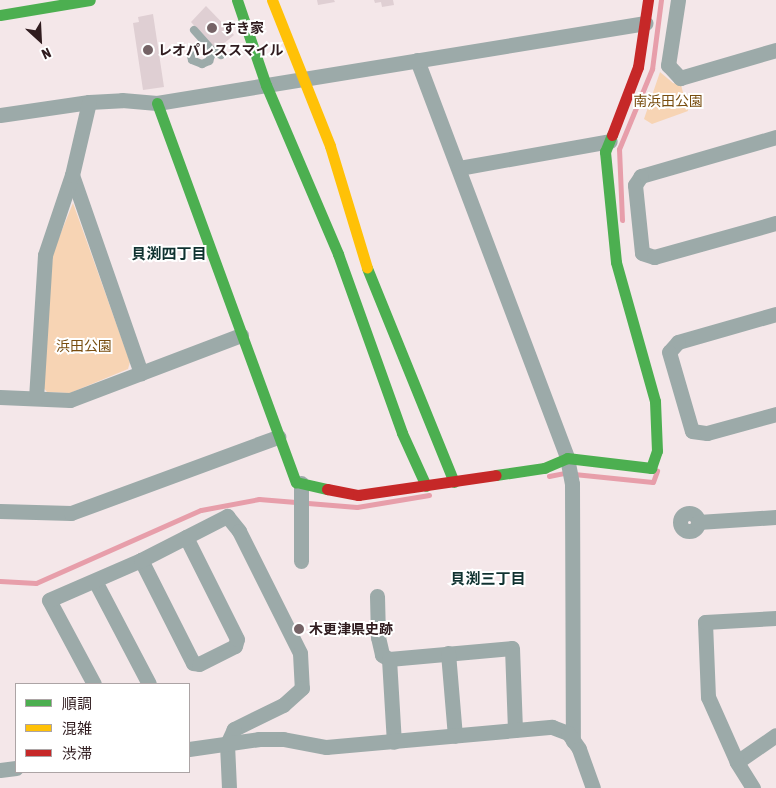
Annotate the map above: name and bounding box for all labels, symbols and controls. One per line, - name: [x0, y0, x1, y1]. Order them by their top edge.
- north arrow: [15, 15, 65, 65]
- place label: すき家: [222, 20, 264, 36]
- marker: すき家: [206, 22, 218, 34]
- place label: レオパレススマイル: [158, 42, 284, 58]
- marker: レオパレススマイル: [142, 44, 154, 56]
- text: N: [39, 45, 53, 63]
- park label: 南浜田公園: [633, 93, 703, 109]
- district label: 貝渕四丁目: [132, 245, 206, 263]
- park label: 浜田公園: [56, 338, 112, 354]
- district label: 貝渕三丁目: [451, 570, 525, 588]
- place label: 木更津県史跡: [309, 621, 393, 637]
- marker: 木更津県史跡: [293, 623, 305, 635]
- legend: [15, 683, 190, 773]
- text: 順調: [62, 695, 92, 712]
- text: 混雑: [62, 720, 92, 737]
- text: 渋滞: [62, 745, 92, 762]

